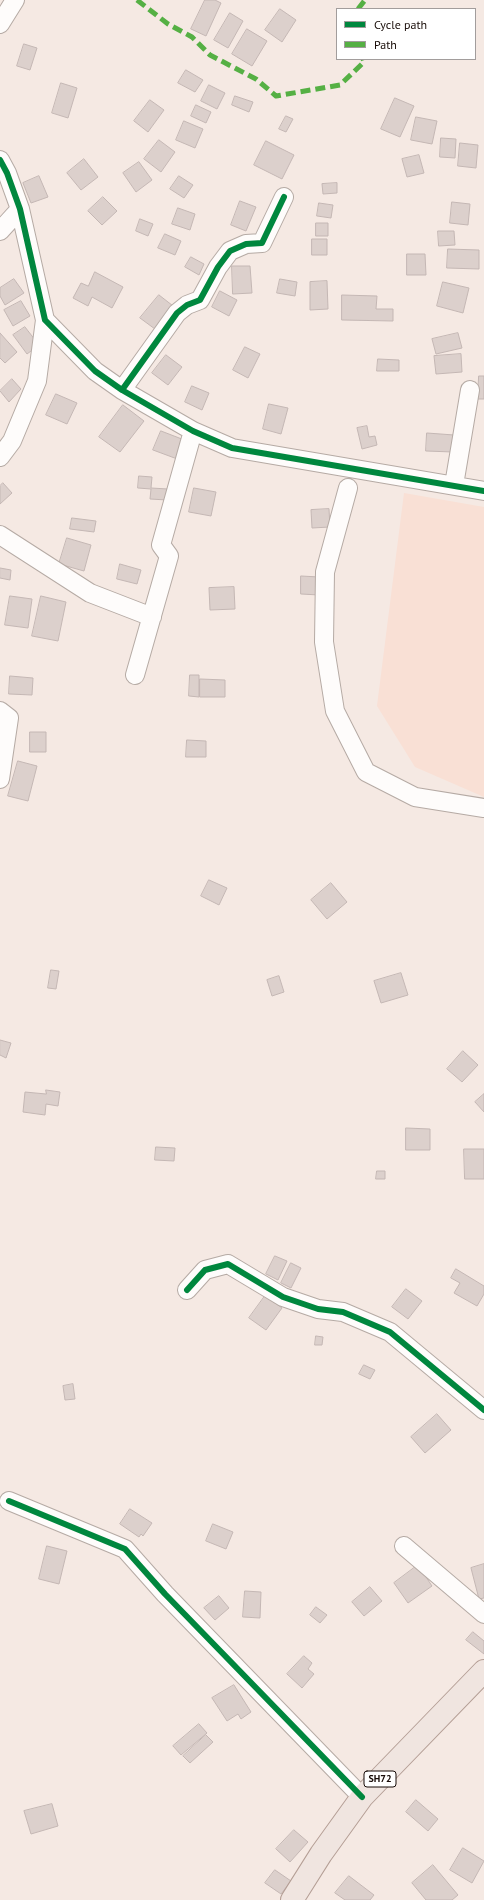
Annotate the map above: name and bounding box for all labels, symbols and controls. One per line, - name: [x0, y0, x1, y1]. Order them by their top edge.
- legend: [336, 8, 476, 60]
- text: Cycle path: [374, 17, 427, 32]
- text: Path: [374, 37, 397, 52]
- road number: SH72: [364, 1771, 396, 1787]

